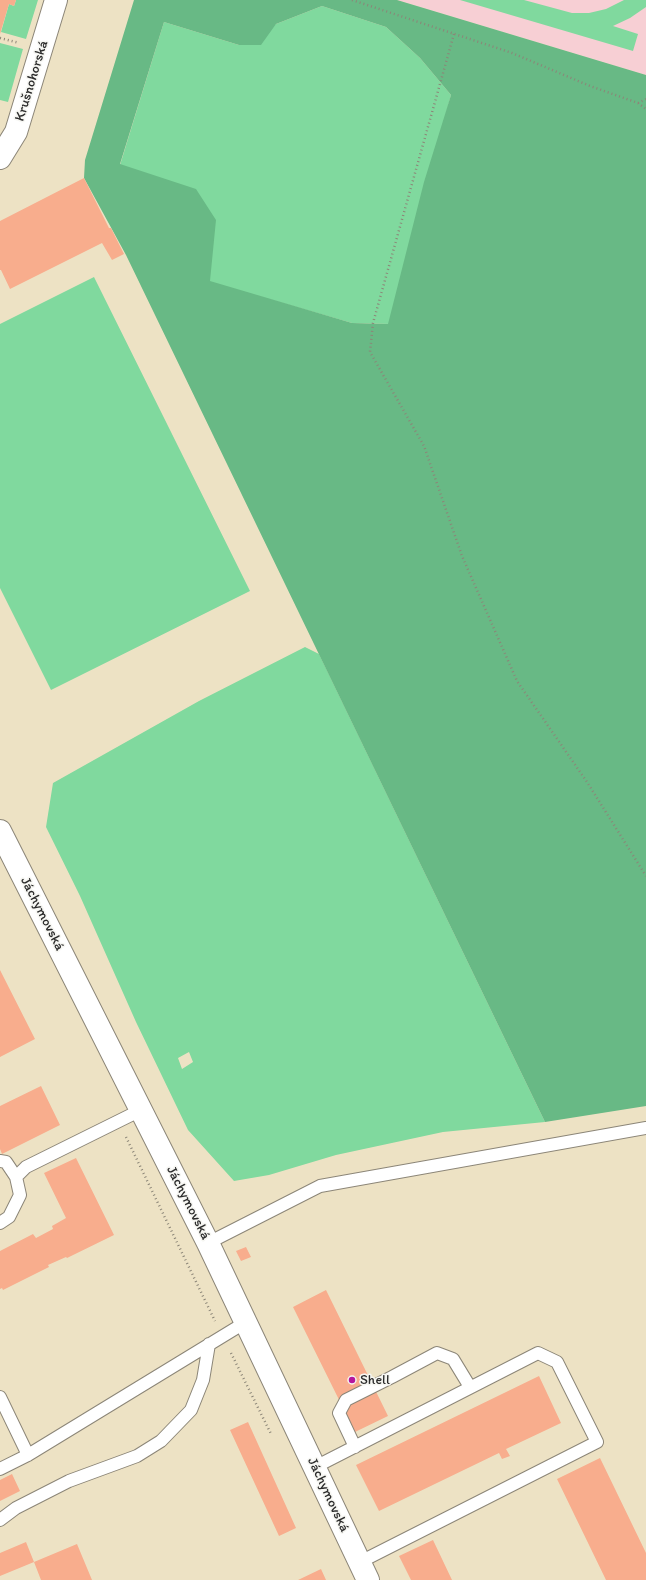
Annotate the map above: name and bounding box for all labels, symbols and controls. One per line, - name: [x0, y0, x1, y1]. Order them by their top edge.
- street label: Krušnohorská: [12, 38, 52, 124]
- street label: Jáchymovská: [16, 874, 68, 954]
- street label: Jáchymovská: [162, 1163, 214, 1243]
- place label: Shell: [360, 1372, 390, 1388]
- marker: Shell: [347, 1375, 357, 1385]
- street label: Jáchymovská: [303, 1455, 353, 1535]

